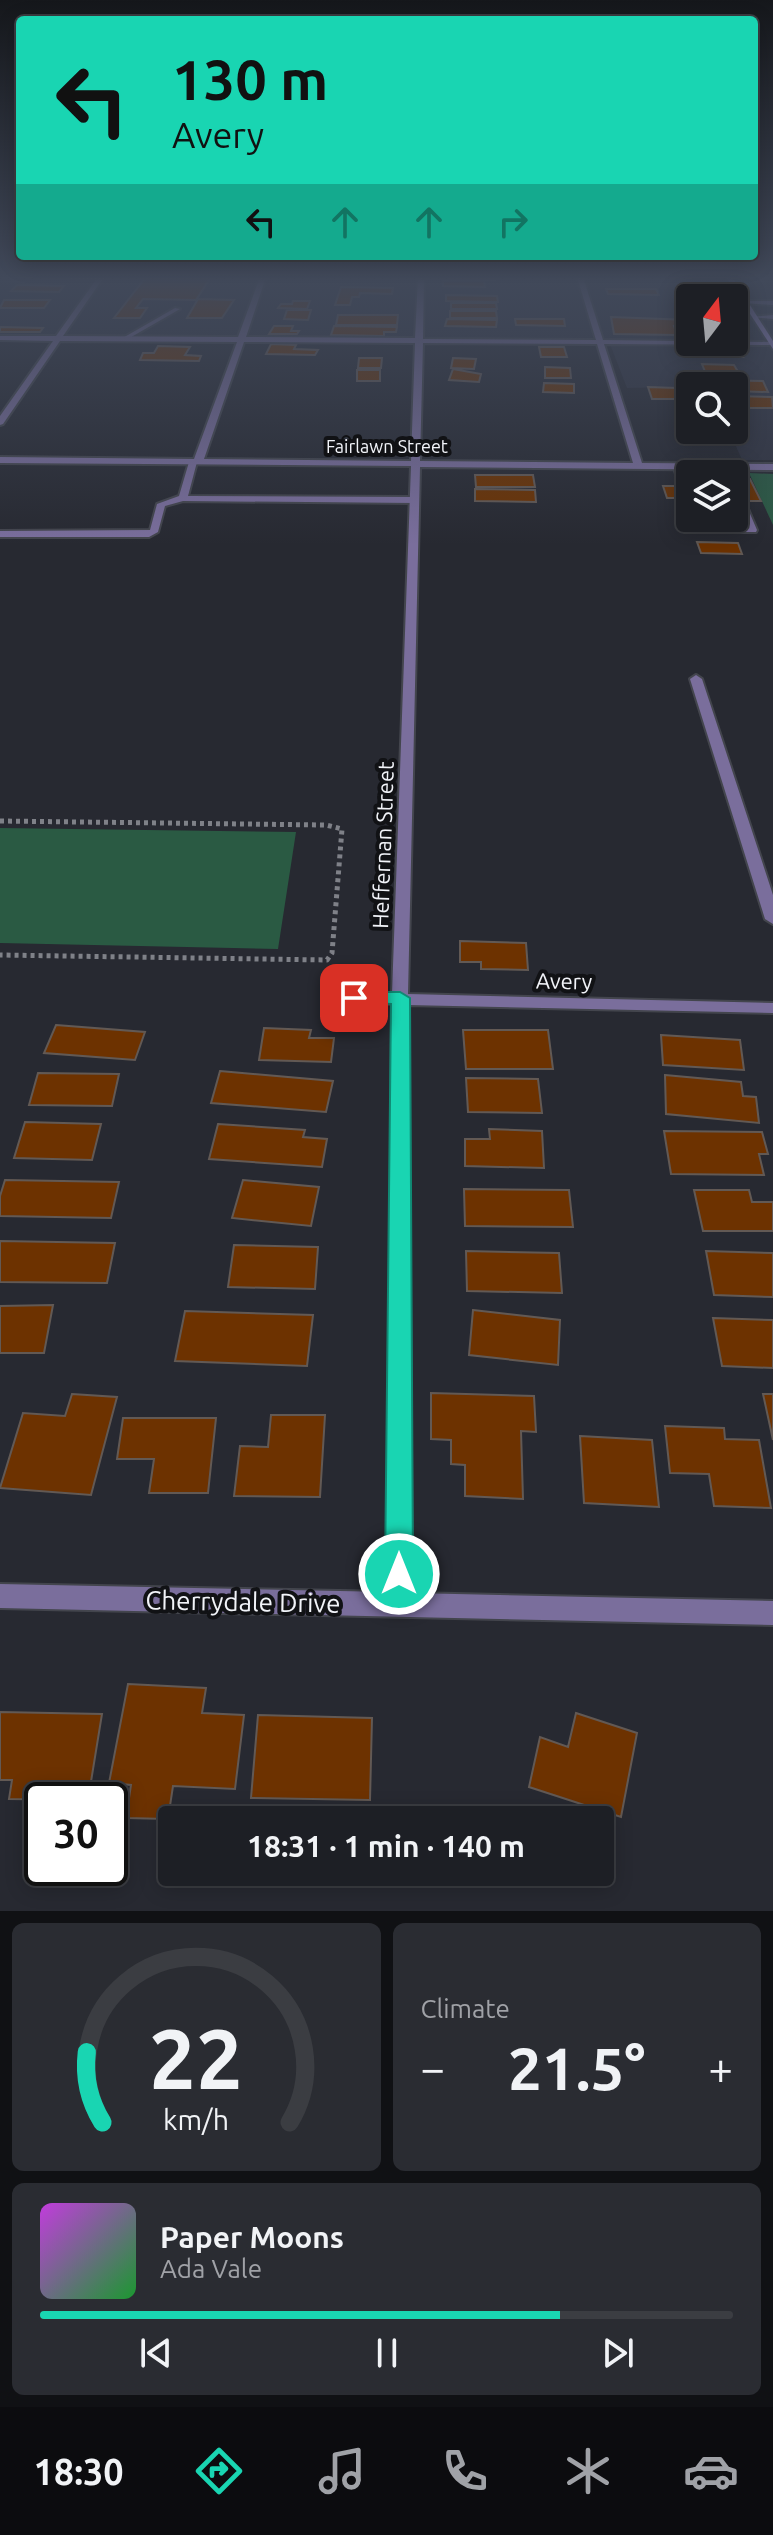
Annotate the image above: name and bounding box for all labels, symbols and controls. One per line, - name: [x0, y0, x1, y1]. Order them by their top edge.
- icon: left: [40, 48, 144, 152]
- text: 130 m: [172, 48, 328, 111]
- text: Avery: [172, 114, 264, 155]
- icon: left: [239, 200, 283, 244]
- icon: ahead: [323, 200, 367, 244]
- icon: ahead: [407, 200, 451, 244]
- icon: right: [491, 200, 535, 244]
- north arrow: [676, 284, 748, 356]
- map controls: [676, 284, 748, 532]
- button: search: [676, 372, 748, 444]
- street label: Fairlawn Street: [326, 436, 448, 456]
- button: layers: [676, 460, 748, 532]
- street label: Heffernan Street: [367, 760, 398, 929]
- pin: [320, 964, 388, 1032]
- street label: Avery: [536, 968, 593, 993]
- icon: arrive: [332, 976, 376, 1020]
- position arrow: [357, 1532, 441, 1616]
- street label: Cherrydale Drive: [145, 1585, 341, 1618]
- speed limit sign: 30: [24, 1782, 128, 1886]
- text: 18:31 · 1 min · 140 m: [247, 1829, 525, 1863]
- text: Climate: [421, 1994, 510, 2023]
- text: 22: [149, 2011, 243, 2105]
- text: 21.5°: [508, 2034, 645, 2101]
- text: −: [421, 2043, 445, 2092]
- text: +: [708, 2043, 733, 2092]
- text: km/h: [163, 2103, 229, 2135]
- text: Paper Moons: [160, 2220, 344, 2254]
- text: Ada Vale: [160, 2254, 262, 2283]
- icon: previous: [134, 2331, 178, 2375]
- icon: pause: [365, 2331, 409, 2375]
- icon: next: [596, 2331, 640, 2375]
- icon: directions: [191, 2443, 247, 2499]
- icon: music: [314, 2443, 370, 2499]
- icon: phone: [437, 2443, 493, 2499]
- icon: climate: [560, 2443, 616, 2499]
- icon: car: [683, 2443, 739, 2499]
- text: 18:30: [34, 2451, 124, 2492]

